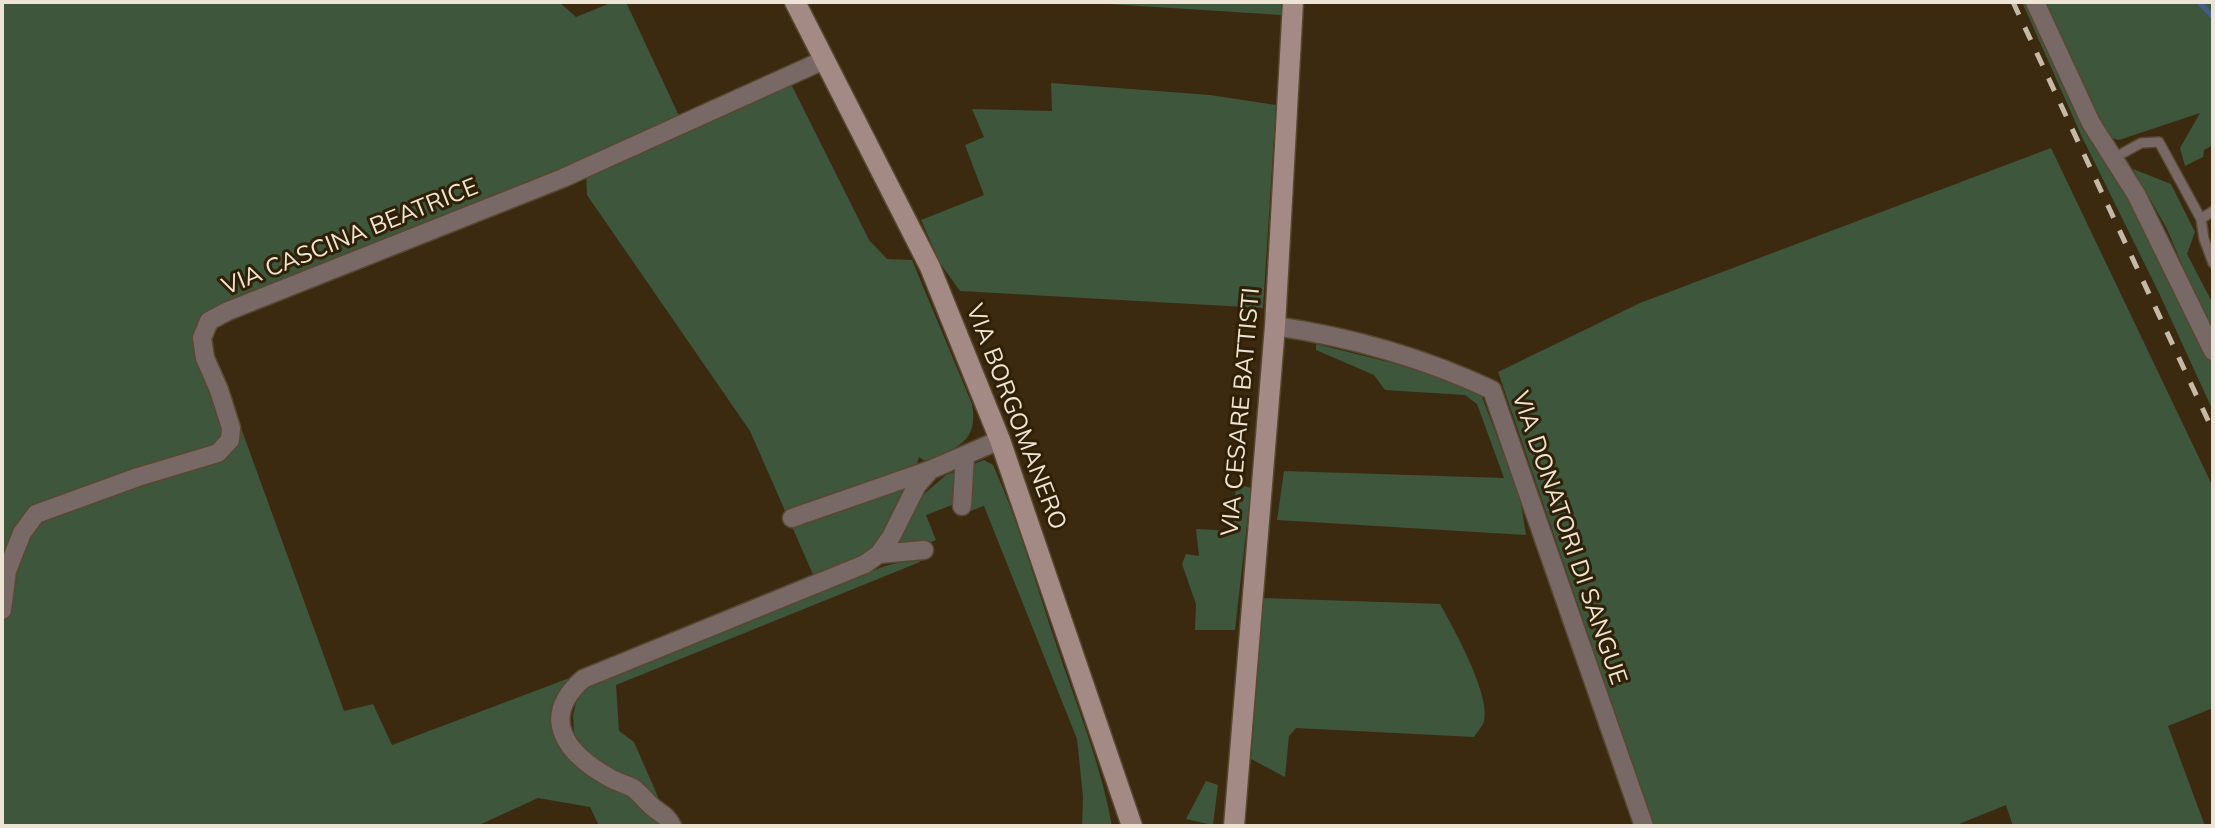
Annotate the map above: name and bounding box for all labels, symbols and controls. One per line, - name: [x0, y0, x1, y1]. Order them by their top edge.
- street label: VIA CASCINA BEATRICE: [218, 172, 482, 302]
- street label: VIA CESARE BATTISTI: [1216, 287, 1266, 537]
- street label: VIA BORGOMANERO: [960, 300, 1072, 534]
- street label: VIA DONATORI DI SANGUE: [1505, 388, 1633, 688]

